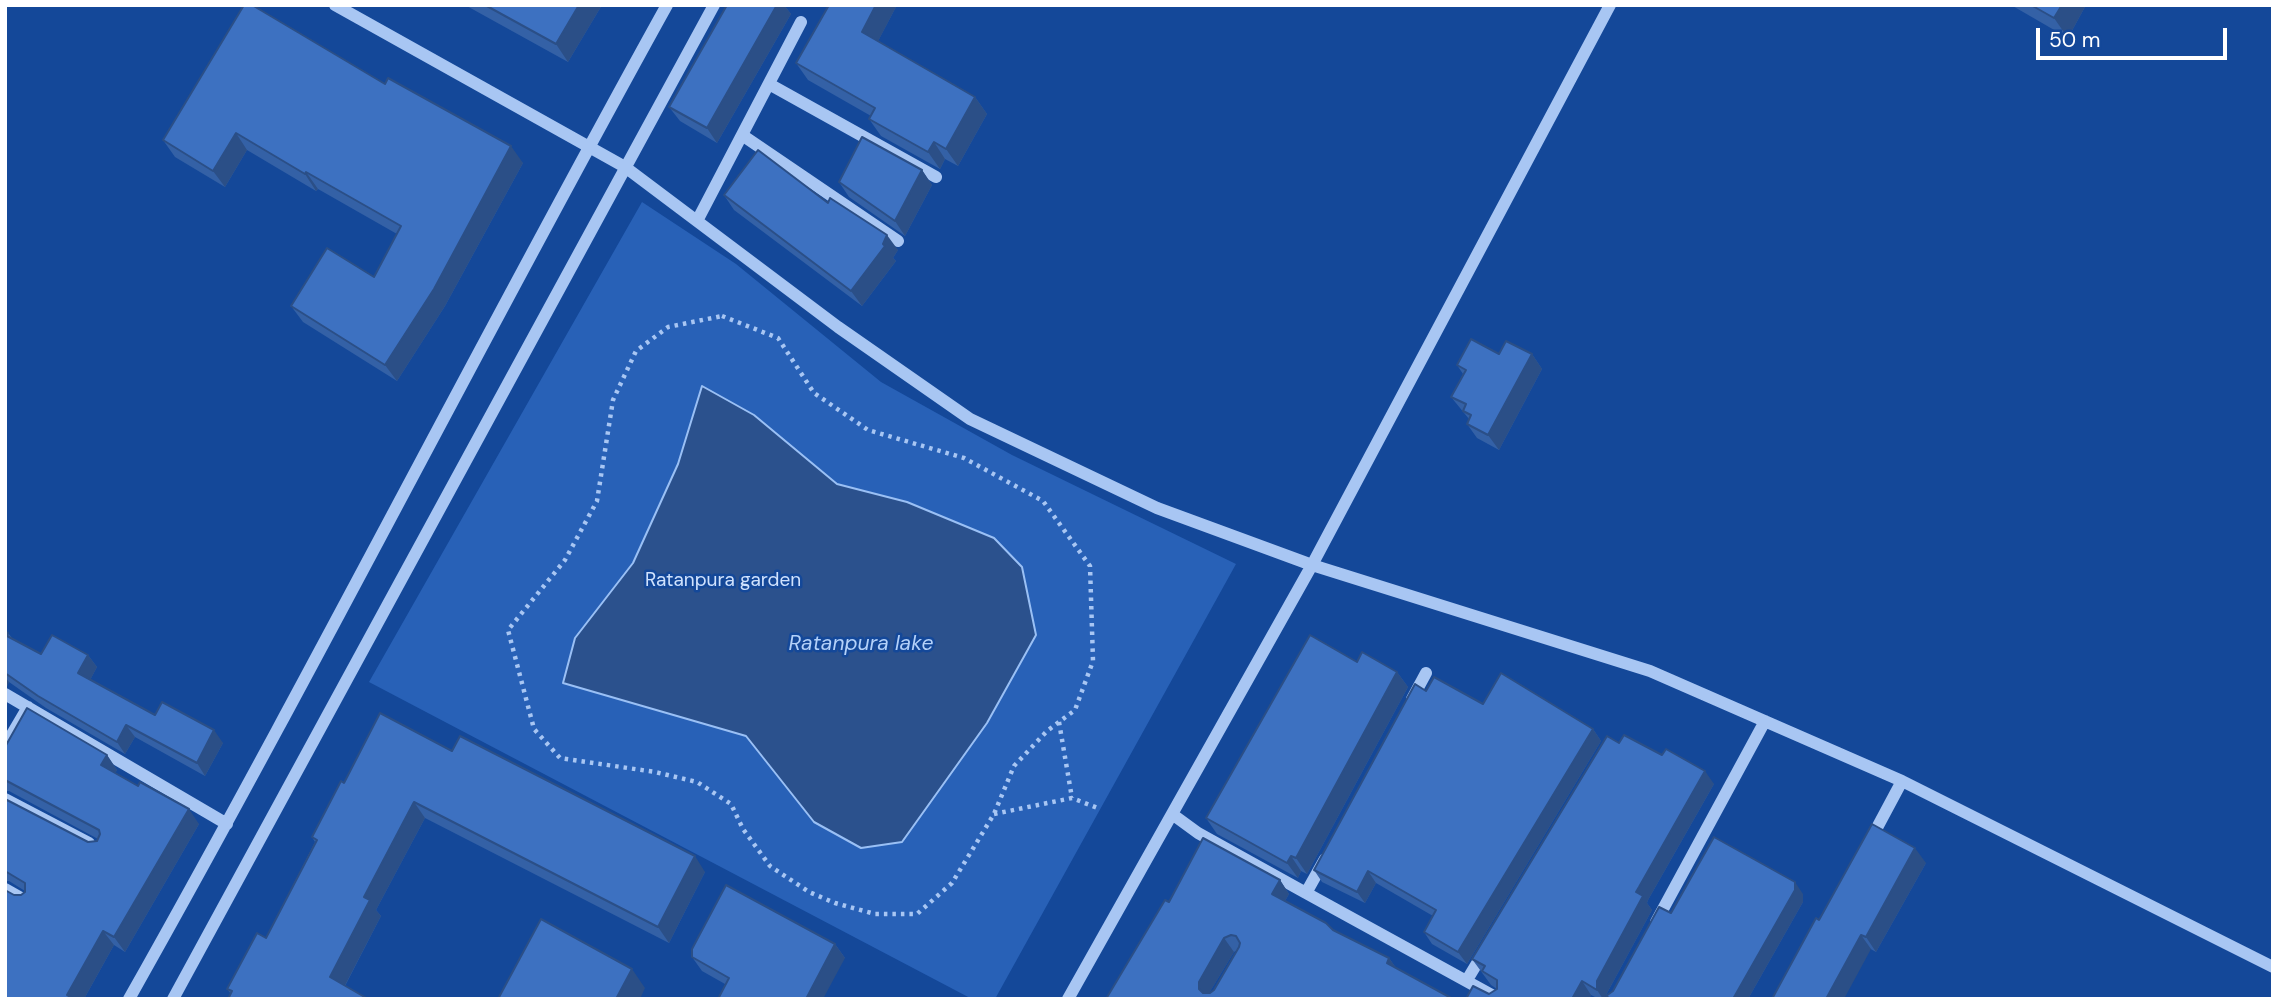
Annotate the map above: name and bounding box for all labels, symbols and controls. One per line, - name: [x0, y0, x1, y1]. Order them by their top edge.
- scale bar: [2040, 14, 2231, 58]
- text: 50 m: [2049, 26, 2100, 54]
- park label: Ratanpura garden: [645, 570, 801, 592]
- water label: Ratanpura lake: [789, 631, 933, 657]

